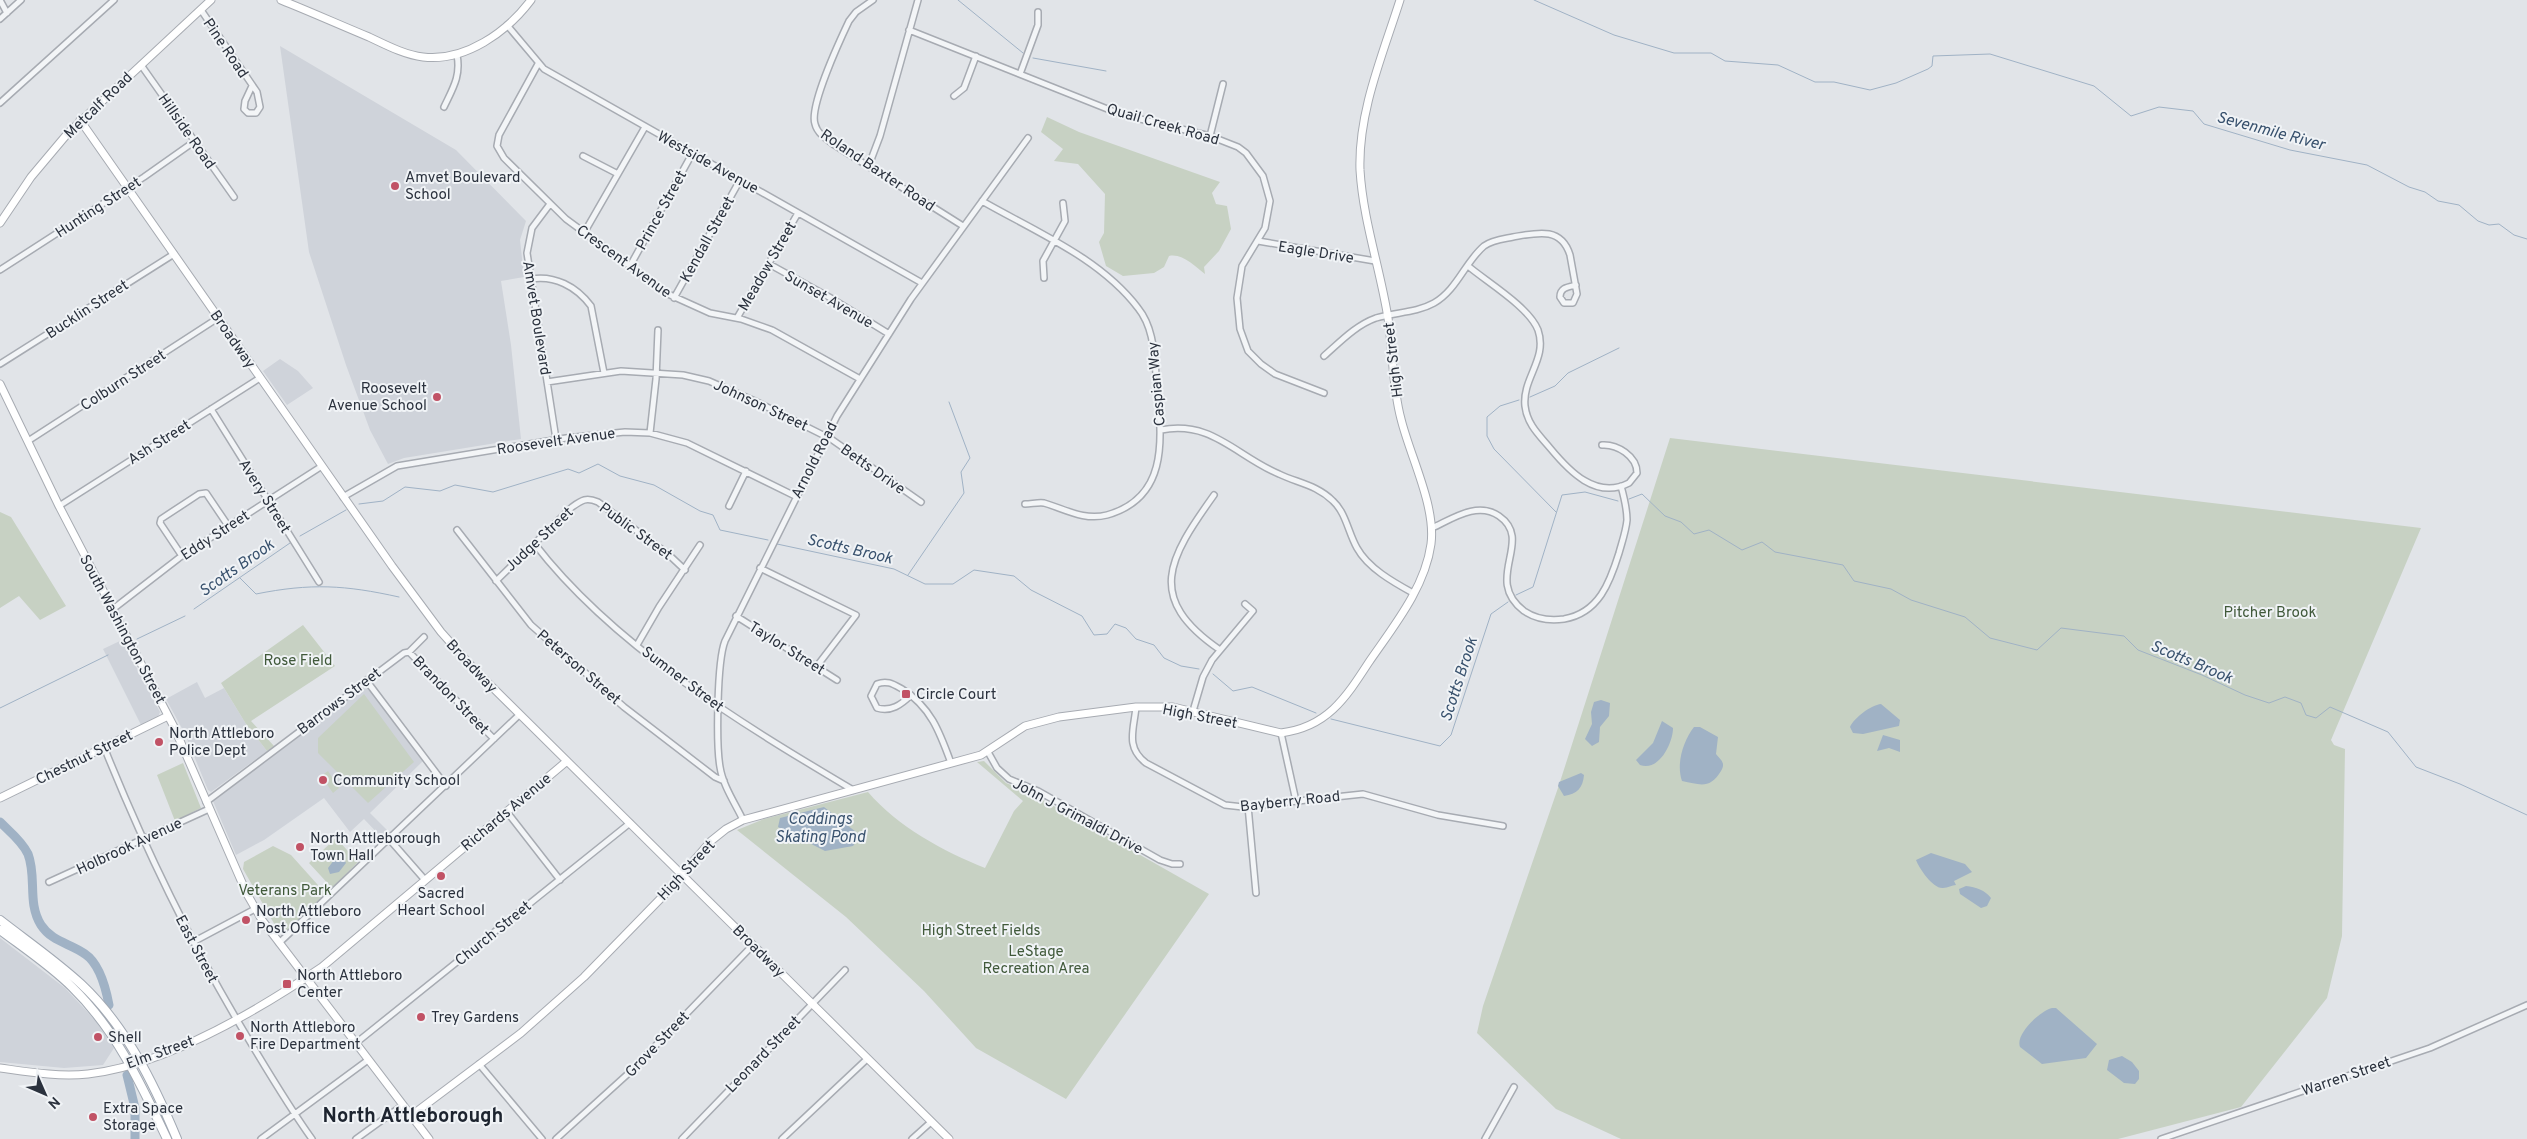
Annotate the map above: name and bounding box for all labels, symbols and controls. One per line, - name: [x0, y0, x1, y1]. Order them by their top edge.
- street label: Pine Road: [198, 15, 252, 82]
- street label: Metcalf Road: [61, 69, 137, 143]
- street label: Hillside Road: [153, 90, 219, 173]
- street label: Quail Creek Road: [1104, 100, 1221, 151]
- water label: Sevenmile River: [2214, 108, 2329, 156]
- street label: Roland Baxter Road: [816, 126, 938, 217]
- street label: Westside Avenue: [653, 128, 761, 199]
- street label: Prince Street: [633, 168, 692, 254]
- place label: Amvet Boulevard School: [405, 169, 520, 205]
- street label: Hunting Street: [52, 173, 145, 243]
- marker: Amvet Boulevard School: [389, 180, 401, 192]
- street label: Kendall Street: [677, 193, 740, 286]
- street label: Meadow Street: [735, 219, 802, 315]
- street label: Crescent Avenue: [572, 221, 674, 303]
- street label: Eagle Drive: [1276, 238, 1355, 269]
- street label: Amvet Boulevard: [517, 260, 554, 377]
- street label: Sunset Avenue: [780, 267, 876, 333]
- street label: Bucklin Street: [43, 277, 133, 344]
- street label: Broadway: [205, 307, 259, 373]
- street label: High Street: [1380, 321, 1409, 399]
- street label: Caspian Way: [1144, 341, 1171, 427]
- street label: Colburn Street: [78, 347, 170, 416]
- street label: Johnson Street: [710, 376, 811, 437]
- place label: Roosevelt Avenue School: [328, 380, 427, 416]
- marker: Roosevelt Avenue School: [431, 391, 443, 403]
- street label: Ash Street: [125, 417, 195, 470]
- street label: Arnold Road: [788, 419, 843, 502]
- street label: Roosevelt Avenue: [496, 425, 617, 460]
- street label: Betts Drive: [836, 441, 908, 500]
- street label: Avery Street: [233, 456, 294, 537]
- street label: Public Street: [595, 499, 676, 565]
- street label: Judge Street: [502, 504, 578, 576]
- street label: Eddy Street: [178, 507, 254, 565]
- water label: Scotts Brook: [805, 530, 895, 570]
- water label: Scotts Brook: [196, 535, 279, 602]
- street label: South Washington Street: [74, 552, 169, 708]
- park label: Pitcher Brook: [2224, 604, 2316, 623]
- street label: Taylor Street: [745, 618, 828, 680]
- street label: Peterson Street: [532, 626, 624, 710]
- water label: Scotts Brook: [1437, 634, 1483, 724]
- street label: Broadway: [441, 636, 501, 698]
- water label: Scotts Brook: [2147, 637, 2236, 689]
- street label: Sumner Street: [637, 643, 727, 717]
- park label: Rose Field: [264, 652, 332, 671]
- street label: Brandon Street: [408, 653, 492, 739]
- street label: Barrows Street: [294, 665, 386, 740]
- place label: Circle Court: [916, 686, 996, 705]
- marker: Circle Court: [900, 688, 912, 700]
- street label: High Street: [1161, 701, 1239, 734]
- place label: North Attleboro Police Dept: [169, 725, 274, 761]
- street label: Chestnut Street: [33, 727, 136, 790]
- marker: North Attleboro Police Dept: [153, 736, 165, 748]
- street label: Richards Avenue: [458, 770, 556, 856]
- place label: Community School: [333, 772, 460, 791]
- marker: Community School: [317, 774, 329, 786]
- street label: John J Grimaldi Drive: [1009, 775, 1146, 860]
- street label: Bayberry Road: [1239, 788, 1341, 817]
- water label: Coddings Skating Pond: [775, 810, 866, 848]
- street label: Holbrook Avenue: [74, 815, 186, 880]
- place label: North Attleborough Town Hall: [310, 830, 441, 866]
- street label: High Street: [654, 837, 720, 905]
- marker: North Attleborough Town Hall: [294, 841, 306, 853]
- marker: Sacred Heart School: [435, 870, 447, 882]
- park label: Veterans Park: [238, 882, 332, 901]
- place label: Sacred Heart School: [397, 885, 485, 921]
- street label: Church Street: [452, 898, 536, 971]
- place label: North Attleboro Post Office: [256, 903, 361, 939]
- street label: East Street: [170, 912, 221, 987]
- marker: North Attleboro Post Office: [240, 914, 252, 926]
- street label: Broadway: [728, 922, 788, 982]
- park label: High Street Fields: [921, 922, 1041, 941]
- park label: LeStage Recreation Area: [983, 943, 1089, 979]
- place label: North Attleboro Center: [297, 967, 402, 1003]
- marker: North Attleboro Center: [281, 978, 293, 990]
- street label: Grove Street: [622, 1008, 694, 1082]
- place label: Trey Gardens: [431, 1009, 519, 1028]
- marker: Trey Gardens: [415, 1011, 427, 1023]
- street label: Leonard Street: [722, 1012, 806, 1098]
- place label: North Attleboro Fire Department: [250, 1019, 361, 1055]
- place label: Shell: [108, 1029, 142, 1048]
- marker: North Attleboro Fire Department: [234, 1030, 246, 1042]
- marker: Shell: [92, 1031, 104, 1043]
- street label: Elm Street: [124, 1032, 197, 1074]
- street label: Warren Street: [2299, 1053, 2394, 1102]
- north arrow: [20, 1069, 70, 1119]
- text: N: [44, 1093, 63, 1112]
- place label: Extra Space Storage: [103, 1100, 183, 1136]
- district label: North Attleborough: [323, 1104, 503, 1130]
- marker: Extra Space Storage: [87, 1111, 99, 1123]

